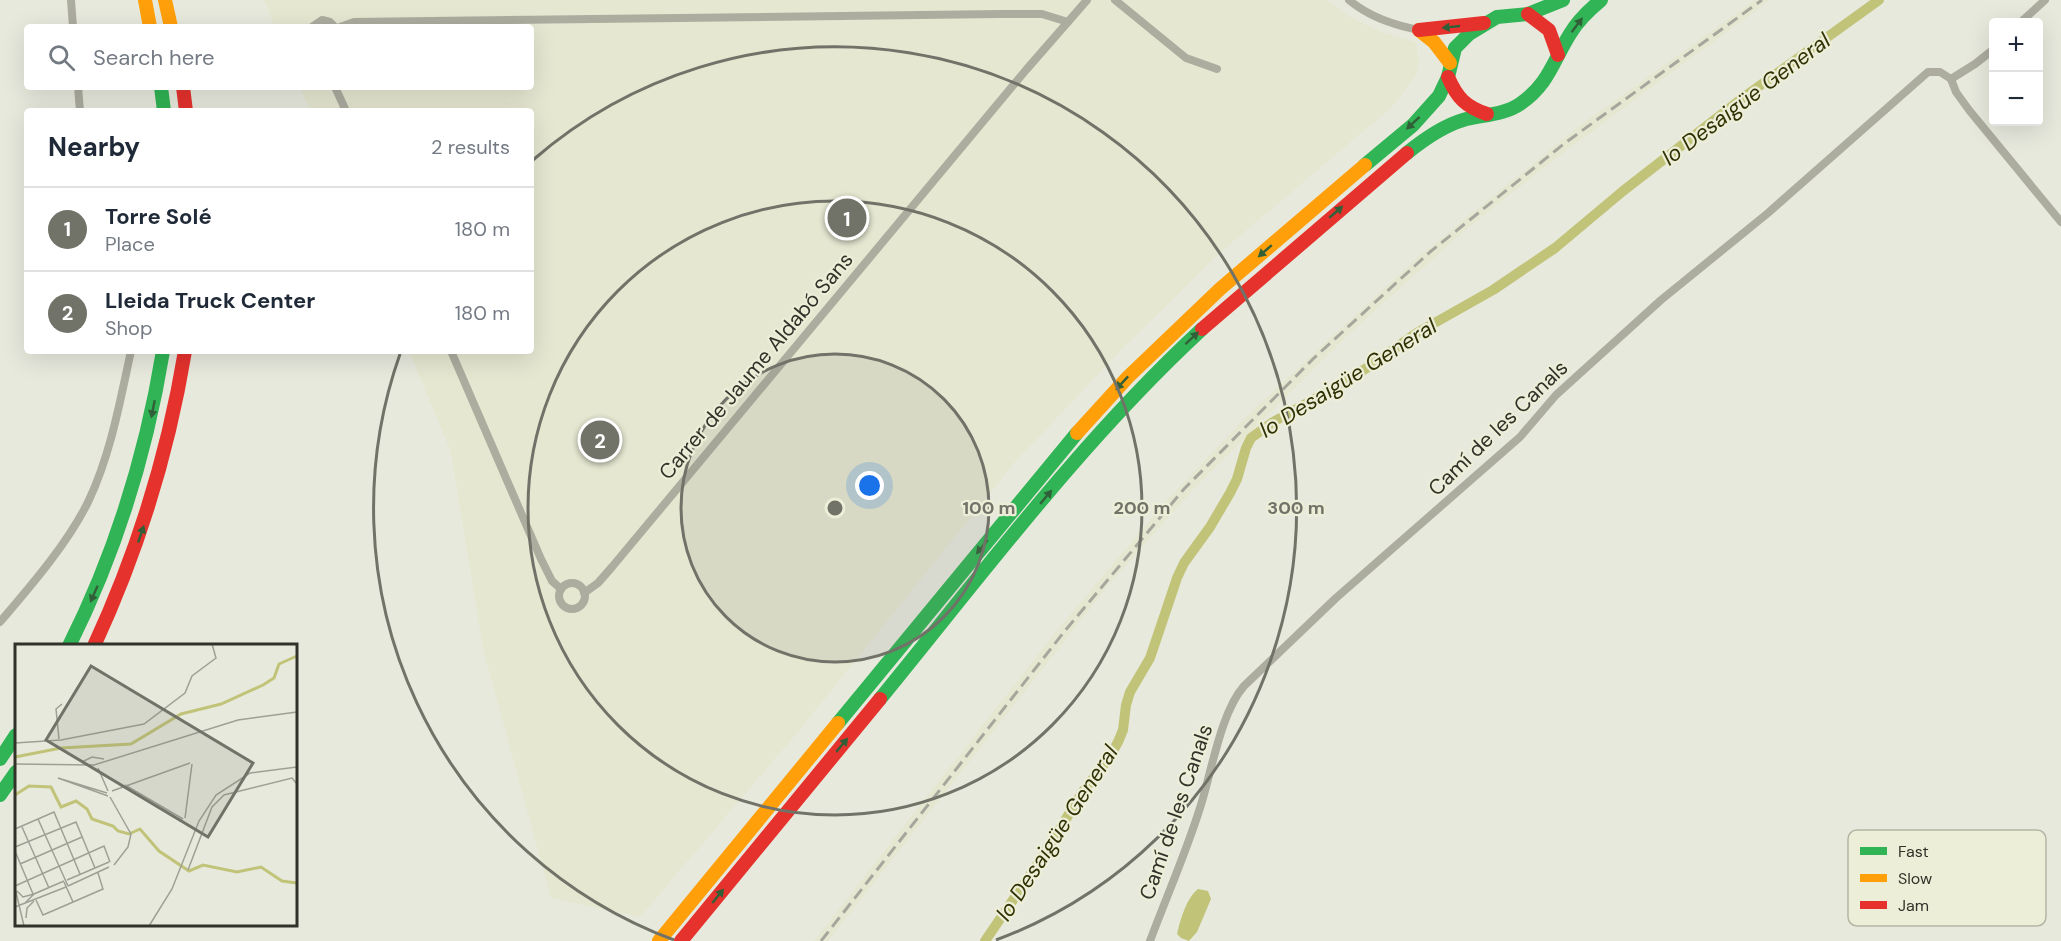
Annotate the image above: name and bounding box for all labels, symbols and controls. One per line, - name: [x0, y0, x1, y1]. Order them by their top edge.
- one-way arrow: [1570, 18, 1582, 33]
- map controls: [1989, 18, 2043, 126]
- button: +: [1989, 18, 2043, 72]
- one-way arrow: [1442, 22, 1461, 32]
- search box: [24, 24, 534, 90]
- water label: lo Desaigüe General: [1656, 25, 1837, 172]
- icon: search: [45, 41, 78, 74]
- text: Search here: [93, 43, 214, 72]
- button: −: [1989, 72, 2043, 126]
- one-way arrow: [1406, 116, 1420, 130]
- text: Nearby: [48, 130, 140, 164]
- text: 2 results: [431, 134, 510, 160]
- pin: 1: [828, 196, 866, 240]
- text: Torre Solé: [105, 202, 212, 231]
- one-way arrow: [1328, 205, 1344, 218]
- text: 1: [64, 216, 71, 242]
- text: 180 m: [455, 216, 510, 242]
- text: Place: [105, 231, 155, 257]
- one-way arrow: [1257, 244, 1273, 257]
- street label: Carrer de Jaume Aldabó Sans: [653, 247, 859, 485]
- text: Lleida Truck Center: [105, 286, 315, 315]
- text: 2: [62, 300, 73, 326]
- text: 180 m: [455, 300, 510, 326]
- water label: lo Desaigüe General: [1254, 311, 1443, 444]
- text: Shop: [105, 315, 152, 341]
- one-way arrow: [1184, 331, 1199, 345]
- street label: Camí de les Canals: [1422, 354, 1574, 502]
- one-way arrow: [1116, 375, 1129, 390]
- one-way arrow: [148, 399, 157, 418]
- pin: 2: [580, 418, 620, 462]
- your location: [855, 471, 884, 500]
- one-way arrow: [1039, 490, 1052, 505]
- text: 100 m: [962, 496, 1016, 520]
- text: 200 m: [1114, 496, 1170, 520]
- text: 300 m: [1267, 496, 1325, 520]
- centre of rings: [825, 498, 845, 518]
- one-way arrow: [137, 525, 147, 543]
- one-way arrow: [977, 540, 989, 555]
- one-way arrow: [88, 585, 98, 603]
- inset map: [15, 644, 297, 926]
- street label: Camí de les Canals: [1133, 720, 1219, 904]
- one-way arrow: [835, 738, 848, 753]
- water label: lo Desaigüe General: [989, 739, 1125, 926]
- legend: [1848, 830, 2046, 926]
- text: Fast: [1898, 841, 1929, 862]
- text: Slow: [1898, 868, 1932, 889]
- one-way arrow: [712, 888, 725, 904]
- text: Jam: [1898, 895, 1929, 916]

